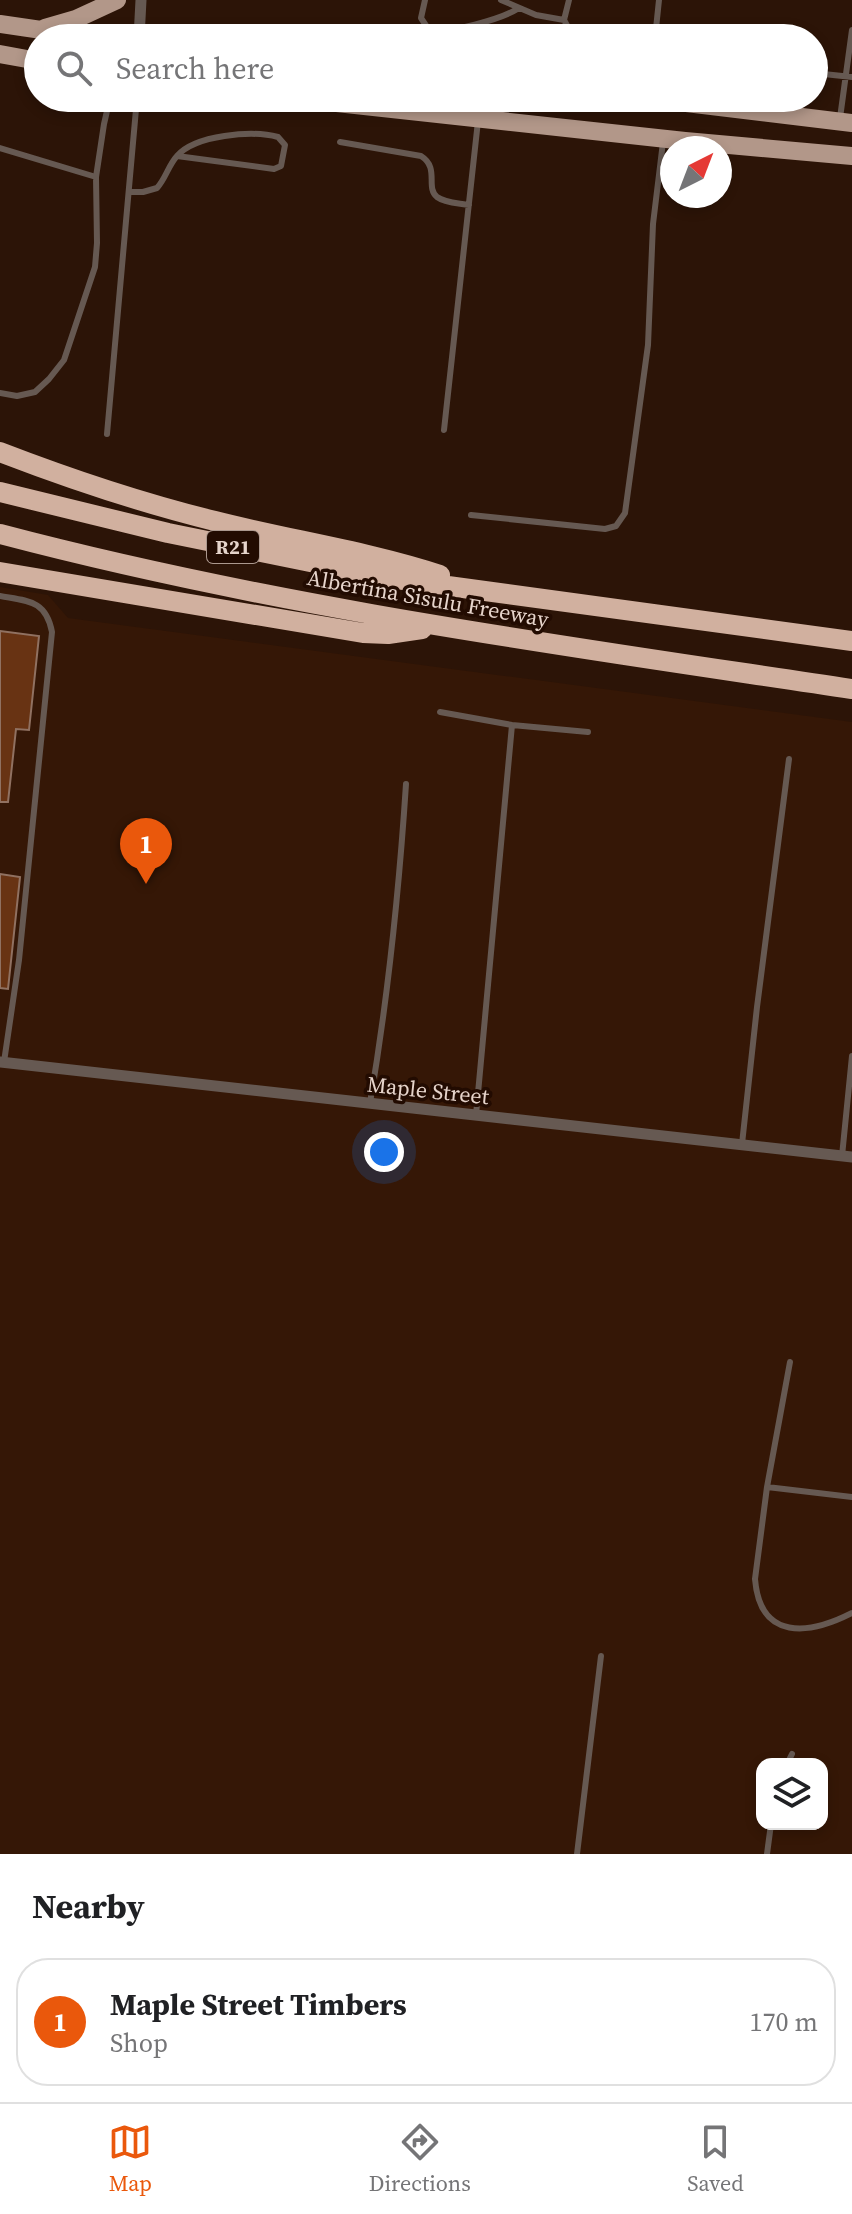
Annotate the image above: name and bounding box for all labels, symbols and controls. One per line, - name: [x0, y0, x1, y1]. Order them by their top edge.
- search box: [24, 24, 828, 112]
- icon: search: [52, 46, 96, 90]
- text: Search here: [116, 48, 274, 89]
- north arrow: [660, 136, 732, 208]
- road number: R21: [207, 531, 259, 563]
- street label: Albertina Sisulu Freeway: [305, 562, 552, 634]
- pin: 1: [120, 818, 172, 884]
- street label: Maple Street: [365, 1069, 491, 1111]
- your location: [364, 1132, 404, 1172]
- map controls: [756, 1758, 828, 1830]
- button: layers: [756, 1758, 828, 1830]
- text: Nearby: [32, 1883, 145, 1929]
- text: Maple Street Timbers: [110, 1984, 407, 2025]
- text: 1: [53, 2004, 67, 2040]
- text: 170 m: [750, 2004, 818, 2040]
- text: Shop: [110, 2025, 168, 2061]
- tab: Map: [108, 2120, 152, 2198]
- tab: Directions: [369, 2120, 471, 2198]
- tab: Saved: [687, 2120, 744, 2198]

